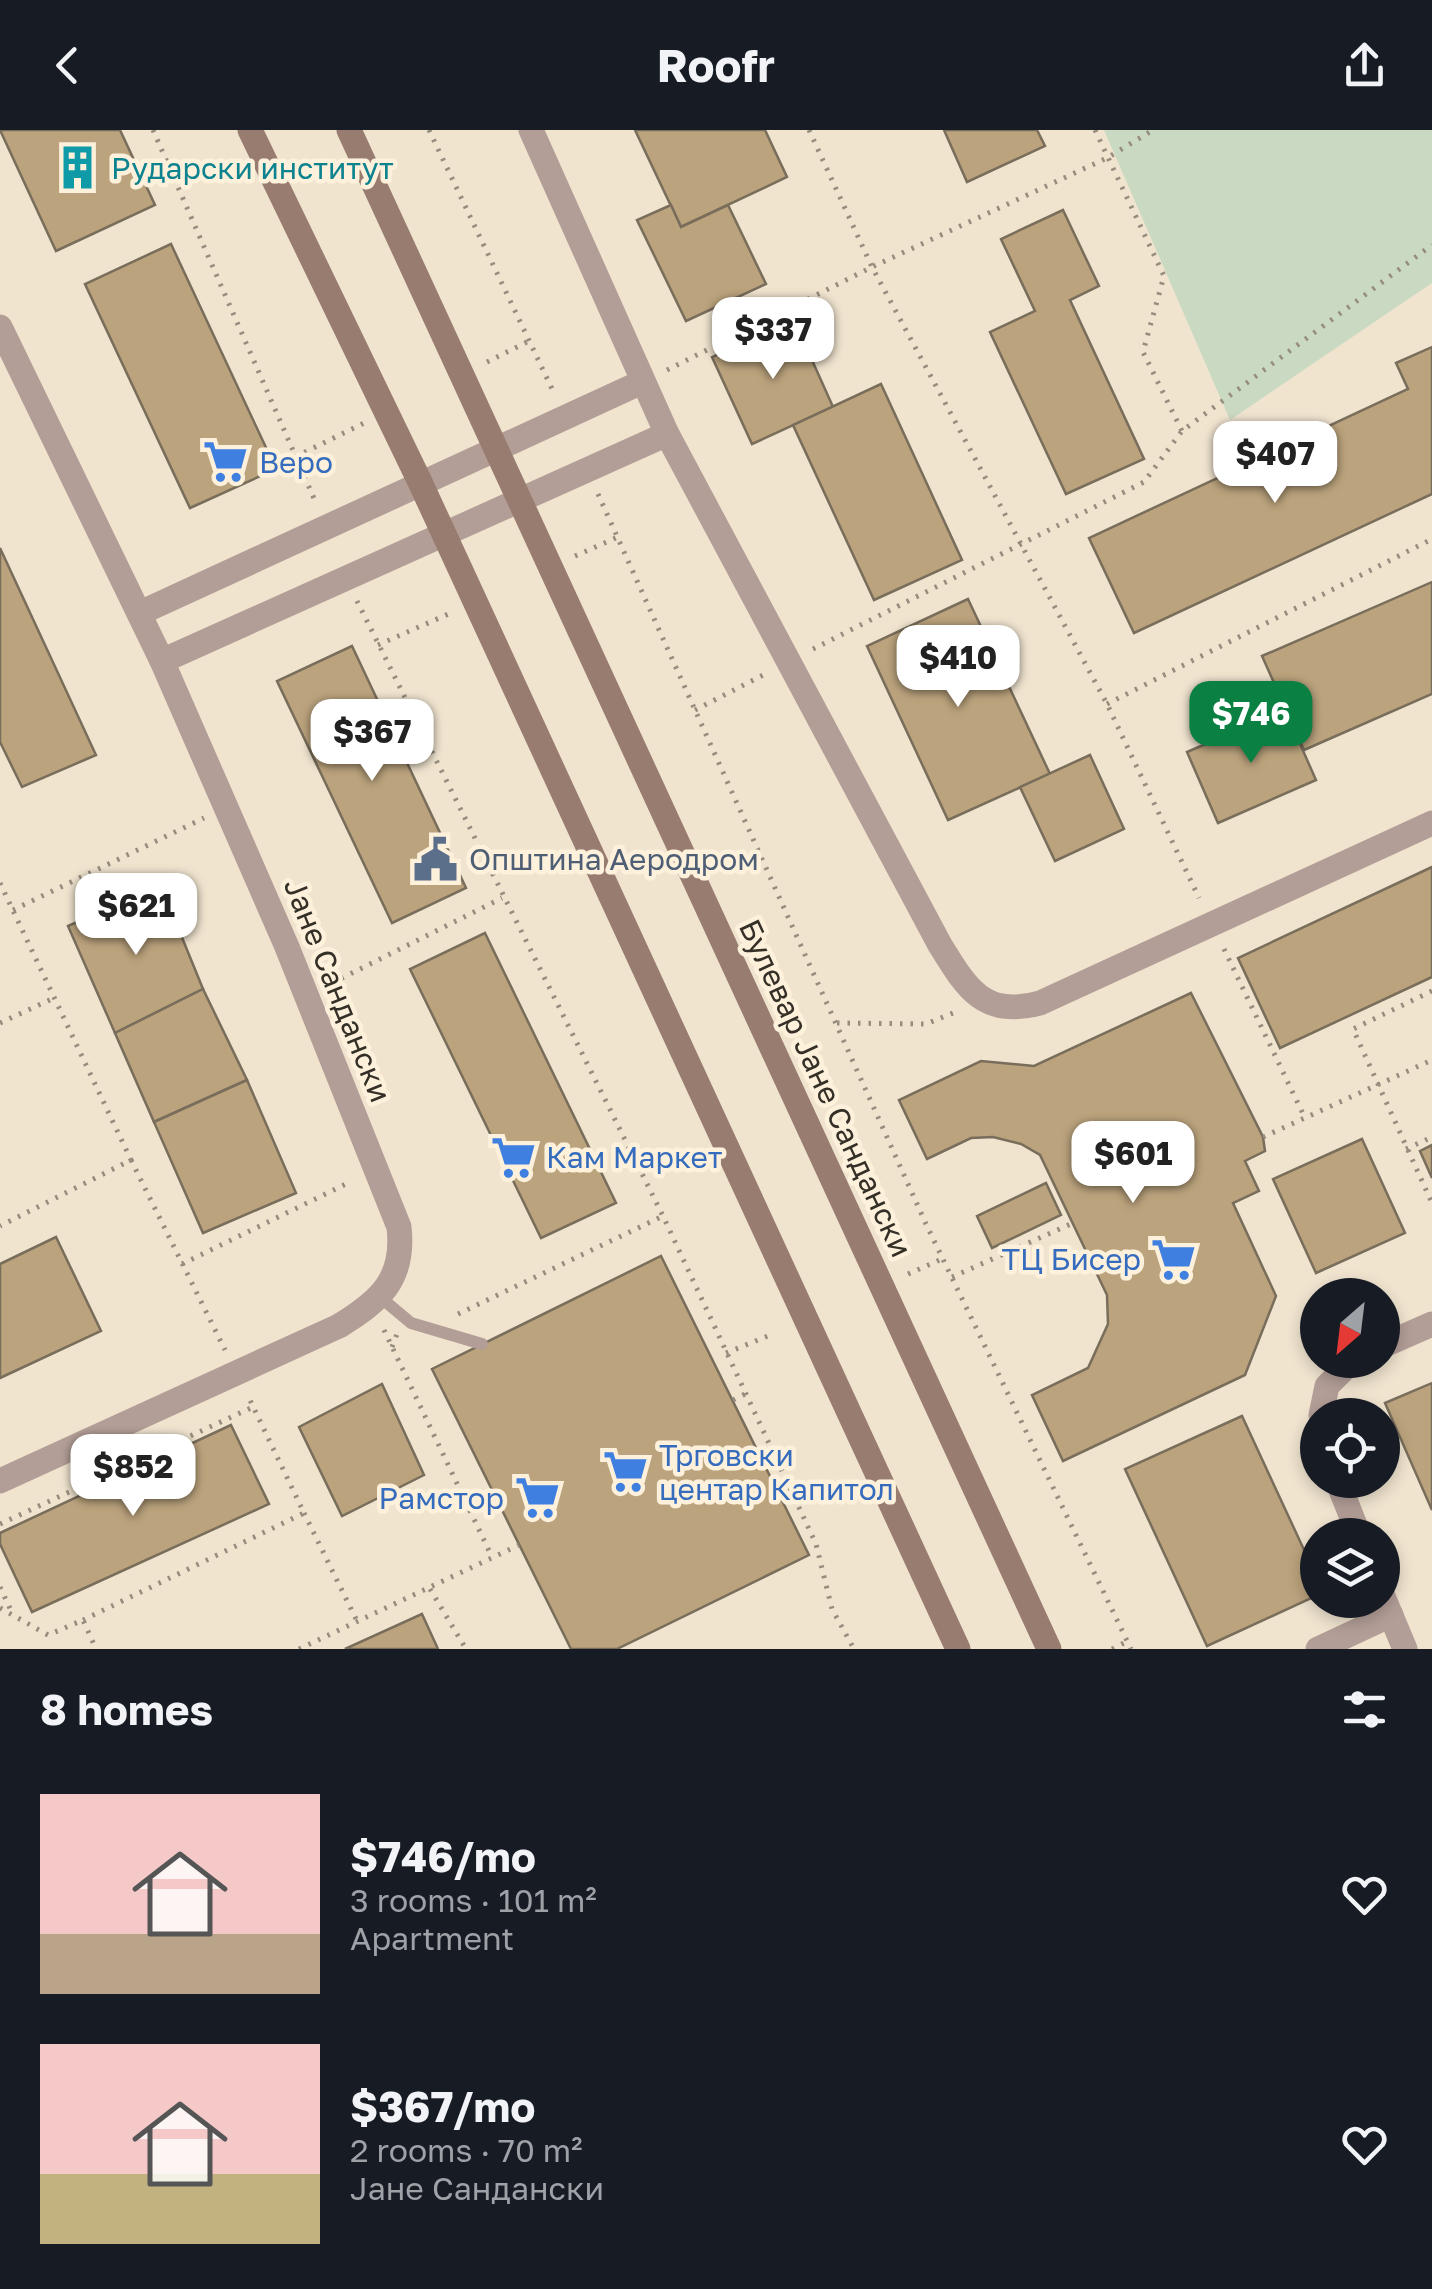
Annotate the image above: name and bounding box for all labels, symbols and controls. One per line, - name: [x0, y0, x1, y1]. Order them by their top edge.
- icon: back: [40, 38, 95, 93]
- text: Roofr: [657, 38, 775, 92]
- icon: share: [1337, 38, 1392, 93]
- building icon: Рударски институт: [54, 144, 102, 192]
- place label: Рударски институт: [111, 150, 394, 186]
- pin: $337: [714, 297, 832, 382]
- text: $337: [734, 310, 812, 348]
- pin: $407: [1216, 421, 1334, 506]
- text: $407: [1235, 434, 1315, 472]
- supermarket icon: Веро: [202, 438, 250, 486]
- place label: Веро: [259, 444, 333, 480]
- pin: $410: [899, 625, 1017, 710]
- text: $410: [919, 638, 997, 676]
- pin: $746: [1192, 681, 1310, 766]
- text: $746: [1211, 694, 1291, 732]
- pin: $367: [313, 699, 431, 784]
- text: $367: [333, 712, 411, 750]
- public building icon: Општина Аеродром: [412, 835, 460, 883]
- place label: Општина Аеродром: [469, 841, 759, 877]
- pin: $621: [77, 873, 195, 958]
- street label: Јане Сандански: [277, 873, 399, 1107]
- text: $621: [97, 886, 175, 924]
- street label: Булевар Јане Сандански: [732, 914, 920, 1262]
- pin: $601: [1074, 1121, 1192, 1206]
- supermarket icon: Кам Маркет: [489, 1133, 537, 1181]
- text: $601: [1093, 1134, 1173, 1172]
- place label: Кам Маркет: [546, 1139, 723, 1175]
- supermarket icon: ТЦ Бисер: [1150, 1235, 1198, 1283]
- place label: ТЦ Бисер: [1002, 1241, 1141, 1277]
- north arrow: [1300, 1278, 1400, 1378]
- map controls: [1300, 1278, 1400, 1618]
- button: locate: [1300, 1398, 1400, 1498]
- pin: $852: [74, 1434, 192, 1519]
- place label: Трговски центар Капитол: [659, 1437, 894, 1507]
- text: $852: [93, 1447, 173, 1485]
- supermarket icon: Трговски центар Капитол: [602, 1448, 650, 1496]
- supermarket icon: Рамстор: [513, 1474, 561, 1522]
- place label: Рамстор: [379, 1480, 504, 1516]
- button: layers: [1300, 1518, 1400, 1618]
- icon: filters: [1337, 1682, 1392, 1737]
- text: 8 homes: [40, 1684, 213, 1734]
- text: $746/mo: [350, 1831, 536, 1881]
- icon: home: [120, 1834, 240, 1954]
- icon: heart: [1337, 1867, 1392, 1922]
- text: 3 rooms · 101 m²: [350, 1881, 597, 1919]
- text: Apartment: [350, 1919, 514, 1957]
- text: $367/mo: [350, 2081, 535, 2131]
- icon: home: [120, 2084, 240, 2204]
- icon: heart: [1337, 2117, 1392, 2172]
- text: 2 rooms · 70 m²: [350, 2131, 583, 2169]
- text: Јане Сандански: [350, 2169, 604, 2207]

